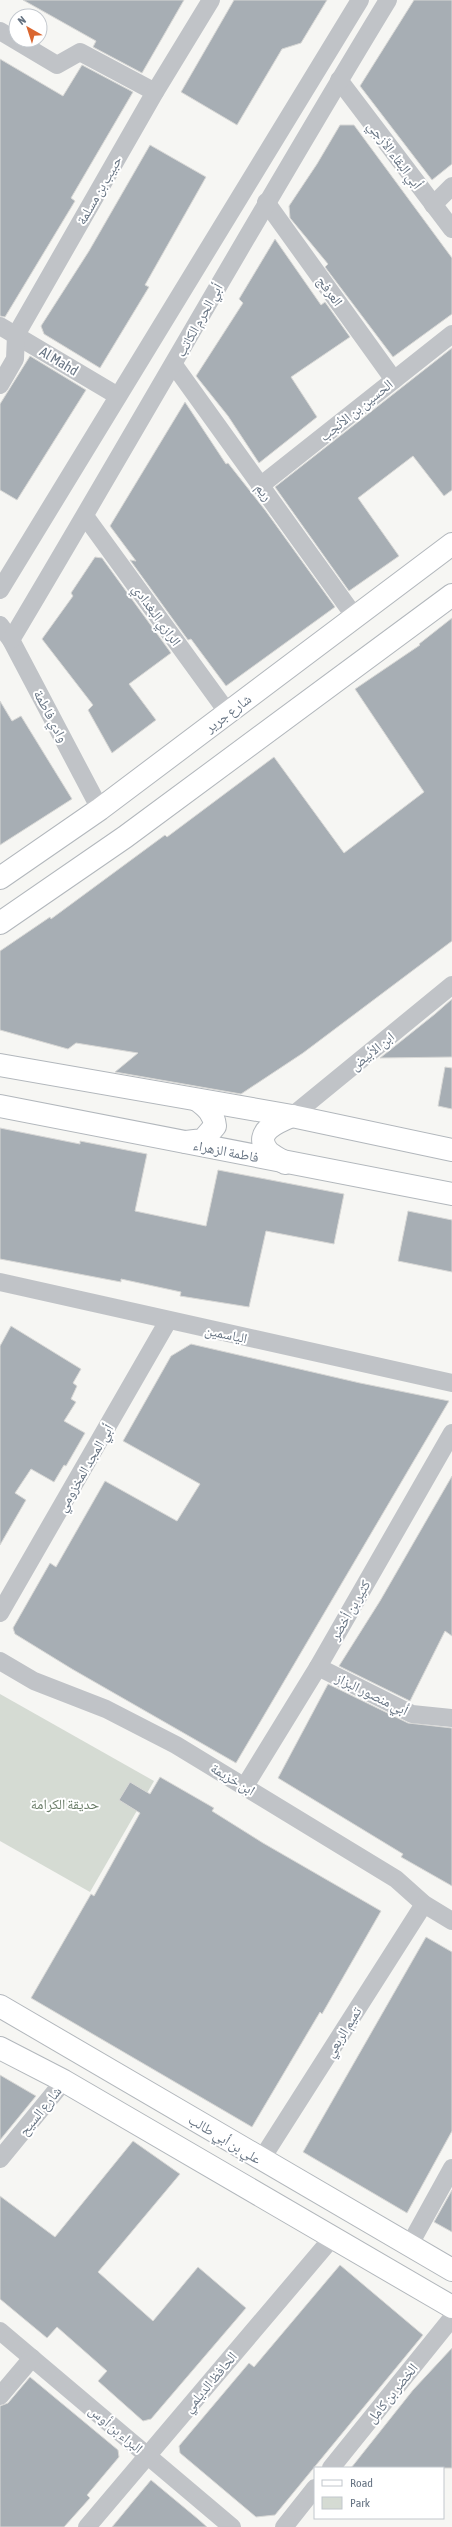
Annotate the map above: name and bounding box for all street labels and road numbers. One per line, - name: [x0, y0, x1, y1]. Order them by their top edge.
- street label: أبي البقاء الأزجي: [362, 118, 426, 194]
- street label: حبيب بن مسلمة: [73, 153, 126, 228]
- street label: العرفج: [312, 273, 346, 310]
- street label: أبي الحرم الكاتب: [172, 281, 229, 361]
- street label: Al Mahd: [37, 343, 81, 379]
- street label: الحسين بن الأنجب: [316, 376, 396, 445]
- street label: ريم: [251, 480, 276, 505]
- street label: الرازي البغدادي: [127, 581, 185, 651]
- street label: وادي فاطمة: [27, 687, 71, 747]
- street label: شارع جرير: [201, 690, 255, 738]
- street label: ابن الأبيض: [347, 1028, 398, 1074]
- street label: فاطمة الزهراء: [191, 1137, 260, 1166]
- street label: الياسمين: [203, 1322, 249, 1347]
- street label: أبي المجد المخزومي: [53, 1421, 120, 1516]
- street label: كثير بن أخضر: [326, 1577, 374, 1644]
- street label: أبي منصور البزاز: [331, 1669, 411, 1722]
- street label: ابن خزيمة: [207, 1760, 258, 1799]
- street label: تميم الربعي: [321, 2004, 368, 2062]
- street label: شارع السيح: [15, 2083, 66, 2140]
- street label: علي بن أبي طالب: [184, 2111, 264, 2170]
- street label: الحافظ الديلمي: [180, 2348, 243, 2418]
- street label: الخضر بن كامل: [363, 2360, 422, 2427]
- street label: البراء بن أوس: [85, 2402, 146, 2457]

